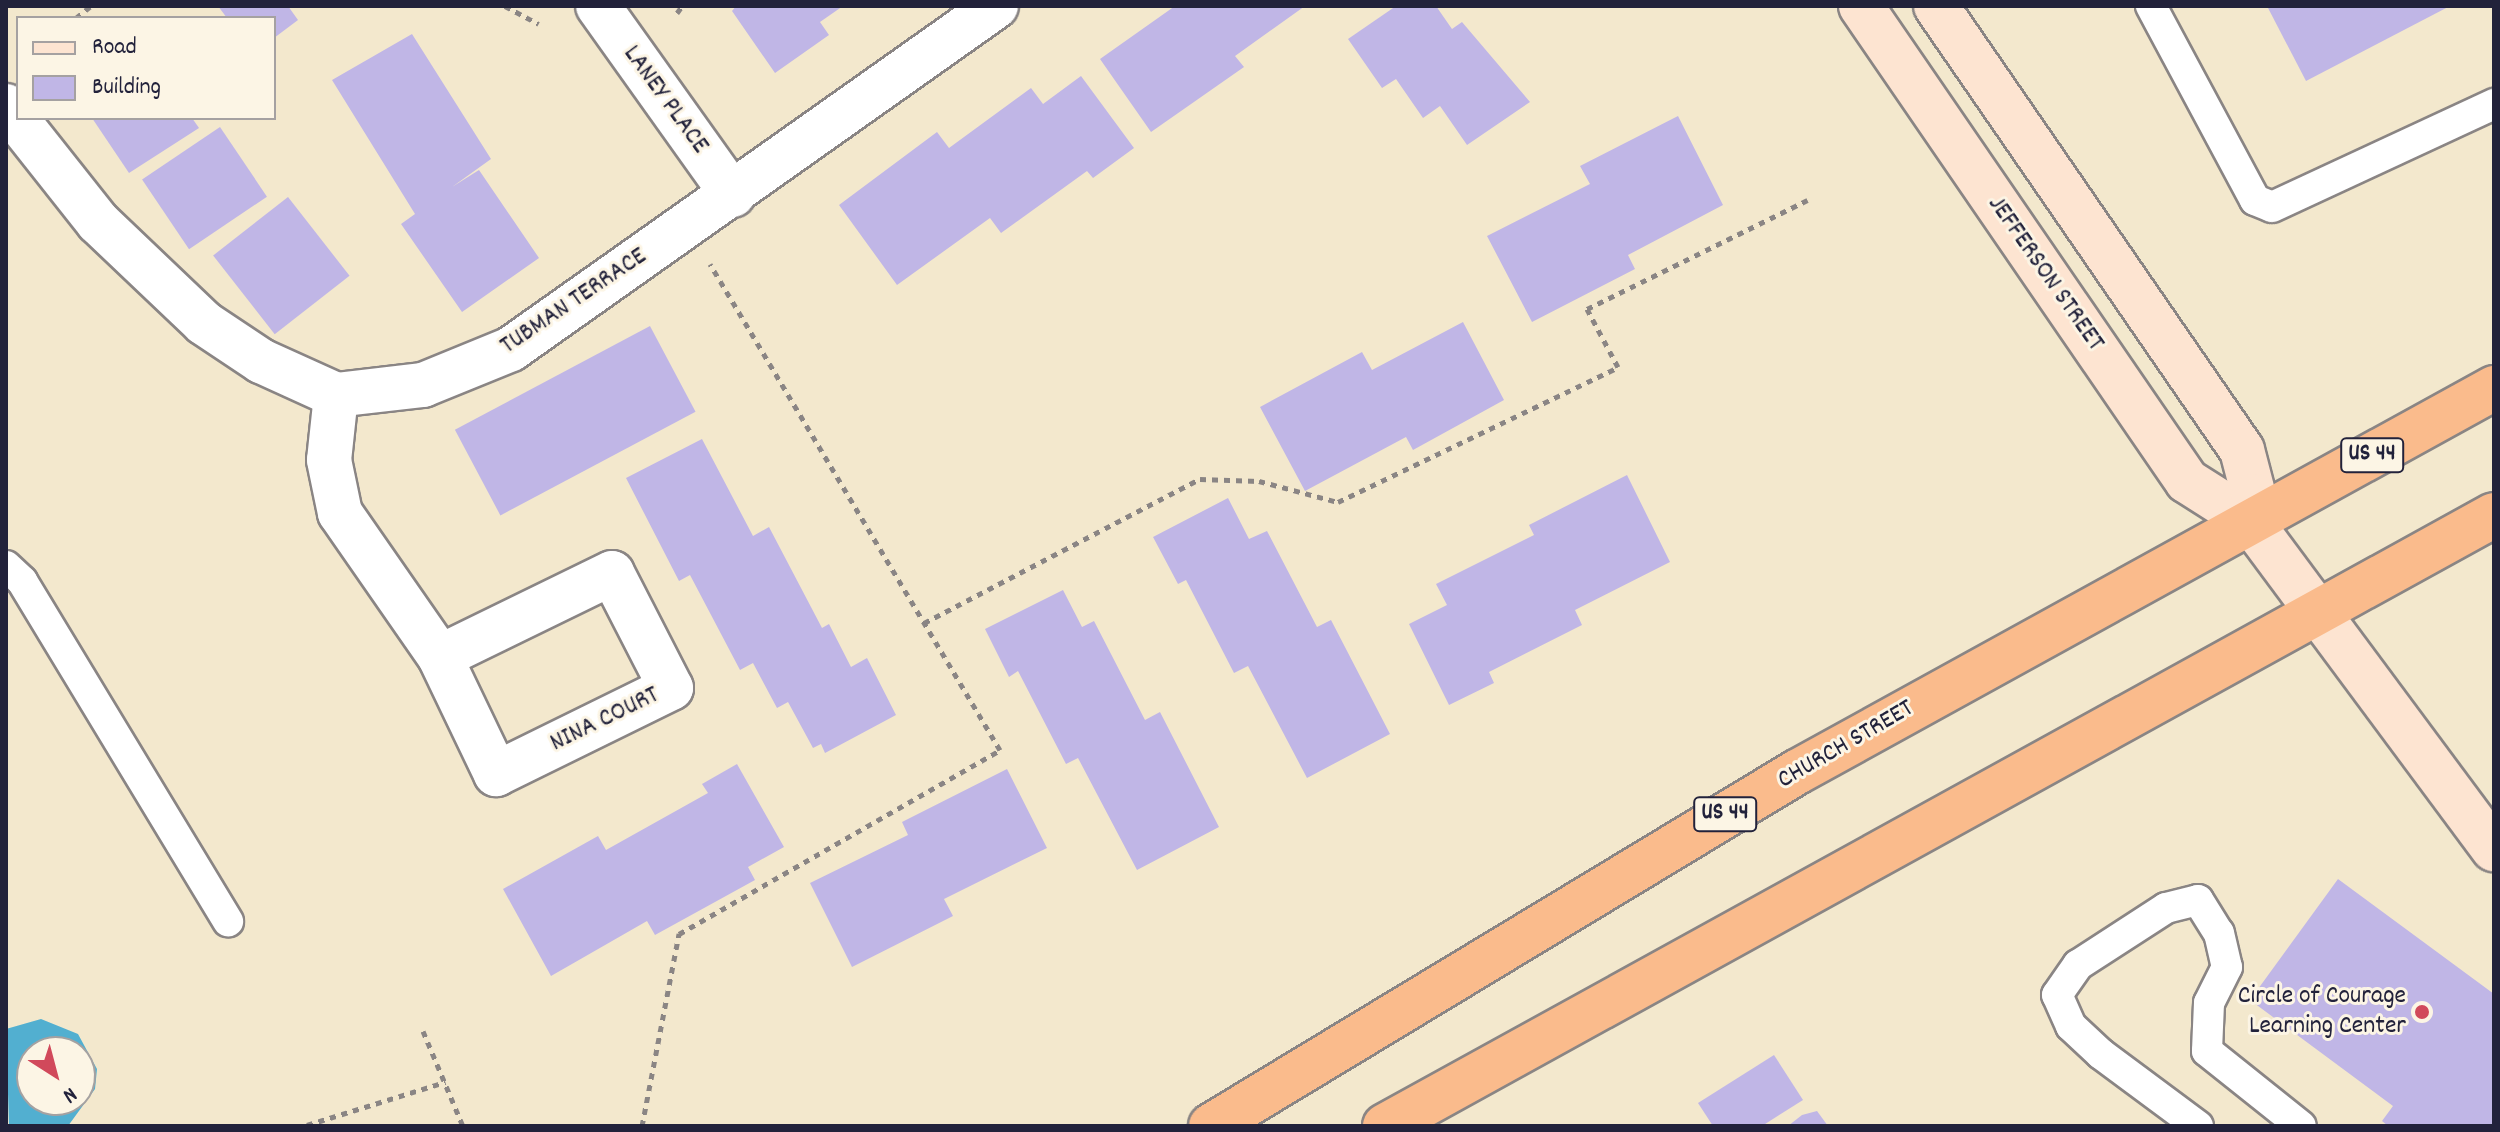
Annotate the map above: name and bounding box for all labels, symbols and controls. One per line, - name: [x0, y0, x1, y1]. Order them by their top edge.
- legend: [16, 16, 276, 120]
- text: Road: [92, 31, 137, 65]
- street label: LANEY PLACE: [615, 40, 715, 160]
- text: Building: [92, 71, 161, 105]
- street label: JEFFERSON STREET: [1980, 190, 2110, 358]
- street label: TUBMAN TERRACE: [495, 242, 653, 362]
- road number: US 44: [2340, 435, 2404, 475]
- street label: NINA COURT: [545, 680, 665, 760]
- street label: CHURCH STREET: [1772, 693, 1920, 797]
- road number: US 44: [1693, 794, 1757, 834]
- place label: Circle of Courage Learning Center: [2238, 981, 2406, 1042]
- marker: Circle of Courage Learning Center: [2413, 1003, 2431, 1021]
- north arrow: [16, 1036, 96, 1116]
- text: N: [56, 1078, 83, 1110]

